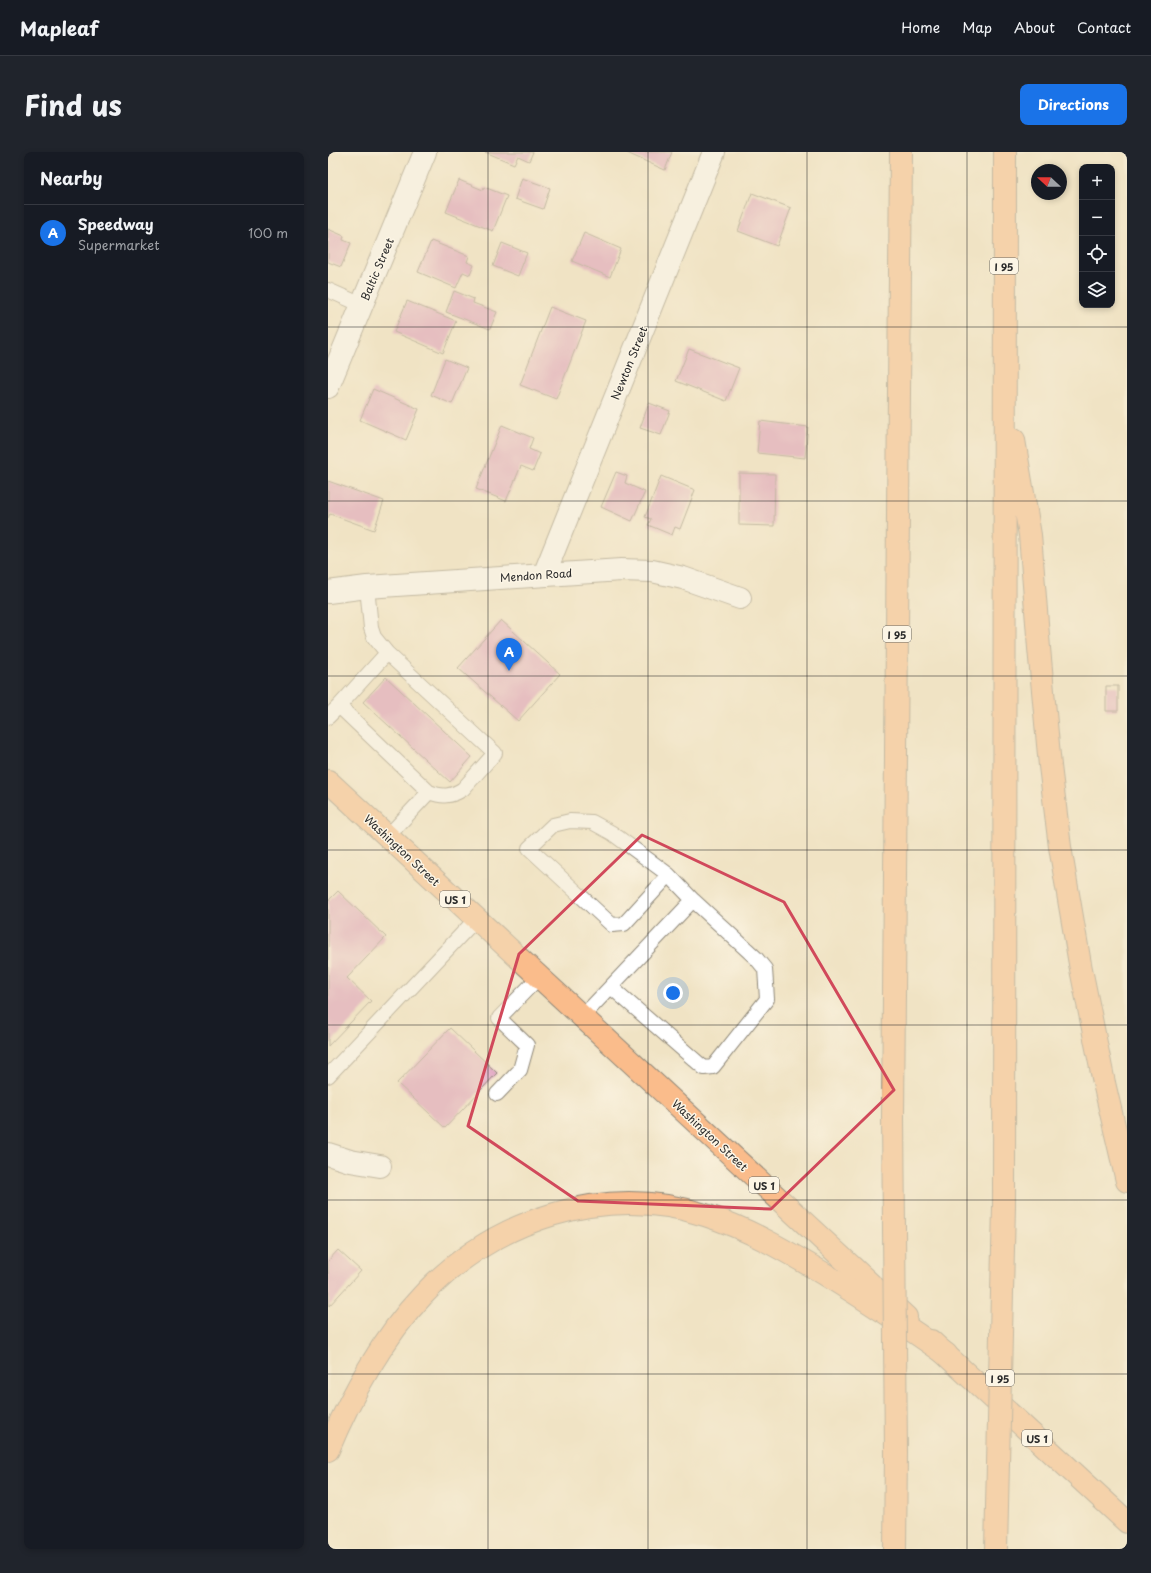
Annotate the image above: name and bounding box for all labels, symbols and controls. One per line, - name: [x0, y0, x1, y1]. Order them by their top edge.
- text: Mapleaf: [20, 14, 98, 42]
- text: Home: [901, 17, 940, 38]
- text: Map: [962, 17, 992, 38]
- text: About: [1014, 17, 1055, 38]
- text: Contact: [1077, 17, 1131, 38]
- text: Find us: [24, 83, 122, 126]
- button: Directions: [1020, 84, 1127, 125]
- north arrow: [1031, 164, 1067, 200]
- map controls: [1079, 164, 1115, 308]
- button: +: [1079, 164, 1115, 200]
- text: Nearby: [40, 165, 102, 191]
- button: −: [1079, 200, 1115, 236]
- text: Speedway: [78, 212, 154, 235]
- text: A: [48, 223, 58, 242]
- text: 100 m: [248, 223, 288, 242]
- street label: Baltic Street: [356, 234, 398, 303]
- text: Supermarket: [78, 235, 160, 254]
- button: locate: [1079, 236, 1115, 272]
- road number: I 95: [990, 258, 1018, 274]
- button: layers: [1079, 272, 1115, 308]
- street label: Newton Street: [606, 323, 652, 402]
- street label: Mendon Road: [499, 564, 573, 586]
- road number: I 95: [883, 626, 911, 642]
- pin: A: [496, 638, 522, 671]
- street label: Washington Street: [360, 810, 444, 890]
- road number: US 1: [440, 891, 470, 907]
- your location: [663, 983, 683, 1003]
- street label: Washington Street: [668, 1095, 752, 1175]
- road number: US 1: [749, 1177, 779, 1193]
- road number: I 95: [986, 1370, 1014, 1386]
- road number: US 1: [1022, 1430, 1052, 1446]

